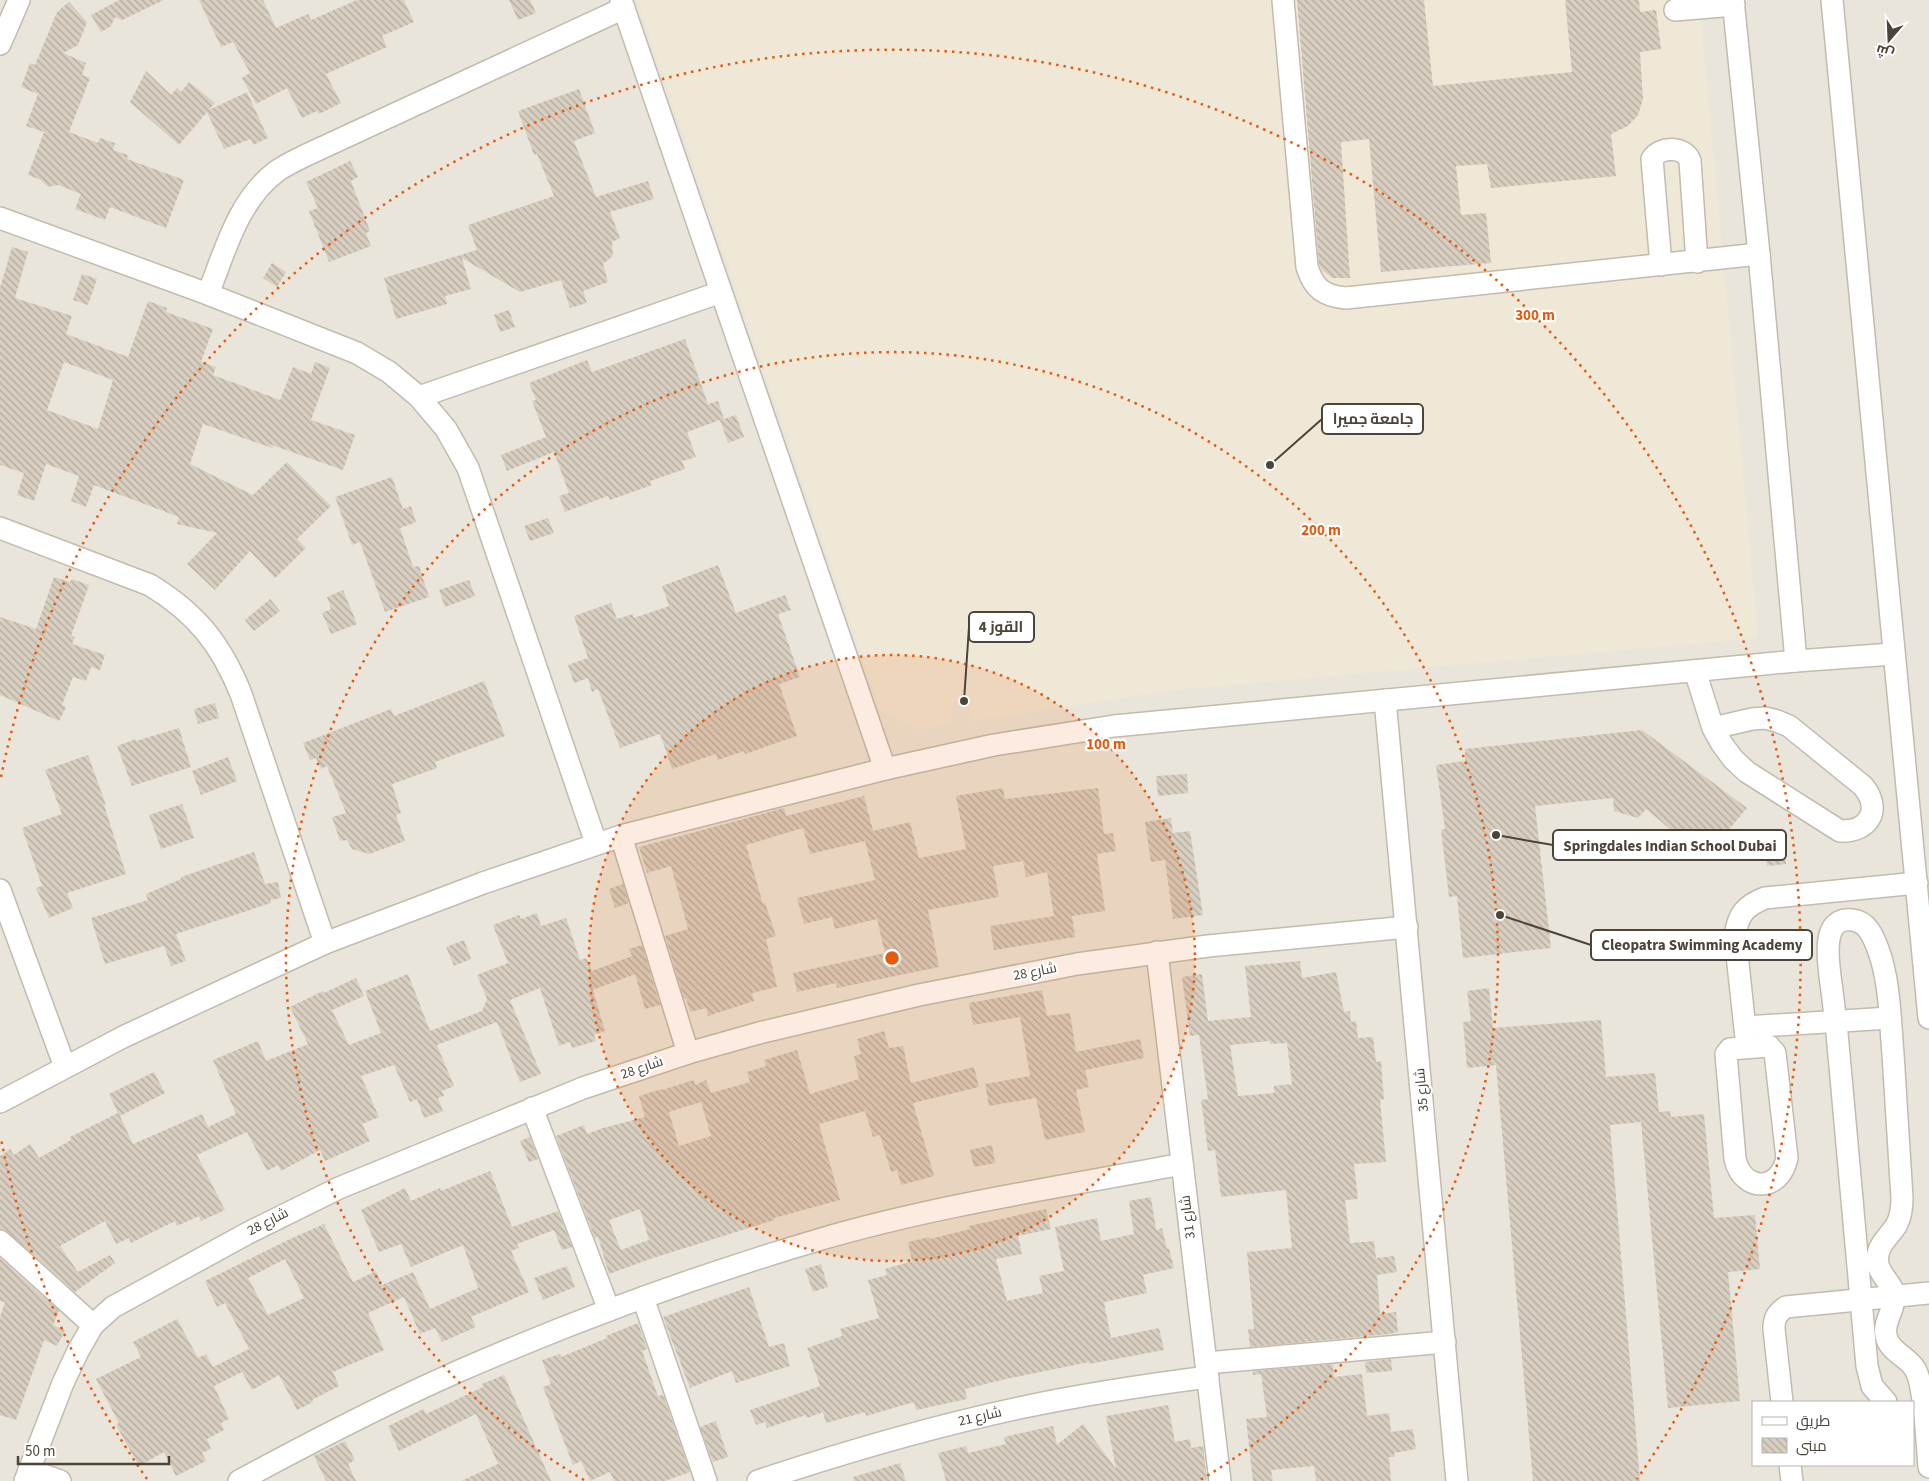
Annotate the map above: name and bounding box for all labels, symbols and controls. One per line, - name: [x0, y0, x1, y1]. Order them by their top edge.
- north arrow: [1864, 15, 1914, 65]
- text: ش: [1873, 39, 1897, 64]
- text: 300 m: [1515, 305, 1555, 326]
- callout: جامعة جميرا: [1322, 404, 1423, 434]
- text: جامعة جميرا: [1333, 409, 1413, 430]
- text: 200 m: [1301, 520, 1341, 541]
- callout: القوز 4: [969, 612, 1034, 642]
- text: القوز 4: [979, 617, 1023, 638]
- text: 100 m: [1086, 734, 1126, 755]
- callout: Springdales Indian School Dubai: [1553, 830, 1786, 860]
- text: Springdales Indian School Dubai: [1563, 836, 1777, 857]
- callout: Cleopatra Swimming Academy: [1591, 930, 1812, 960]
- text: Cleopatra Swimming Academy: [1601, 935, 1803, 956]
- centre of rings: [883, 949, 901, 967]
- street label: شارع 28: [1012, 958, 1058, 986]
- street label: شارع 28: [618, 1051, 666, 1085]
- street label: شارع 35: [1410, 1067, 1434, 1113]
- street label: شارع 31: [1175, 1194, 1201, 1240]
- street label: شارع 28: [244, 1203, 292, 1241]
- legend: [1752, 1401, 1914, 1466]
- street label: شارع 21: [956, 1402, 1004, 1432]
- text: طريق: [1796, 1411, 1830, 1432]
- scale bar: [18, 1434, 169, 1466]
- text: مبنى: [1796, 1436, 1827, 1457]
- text: 50 m: [25, 1441, 55, 1462]

